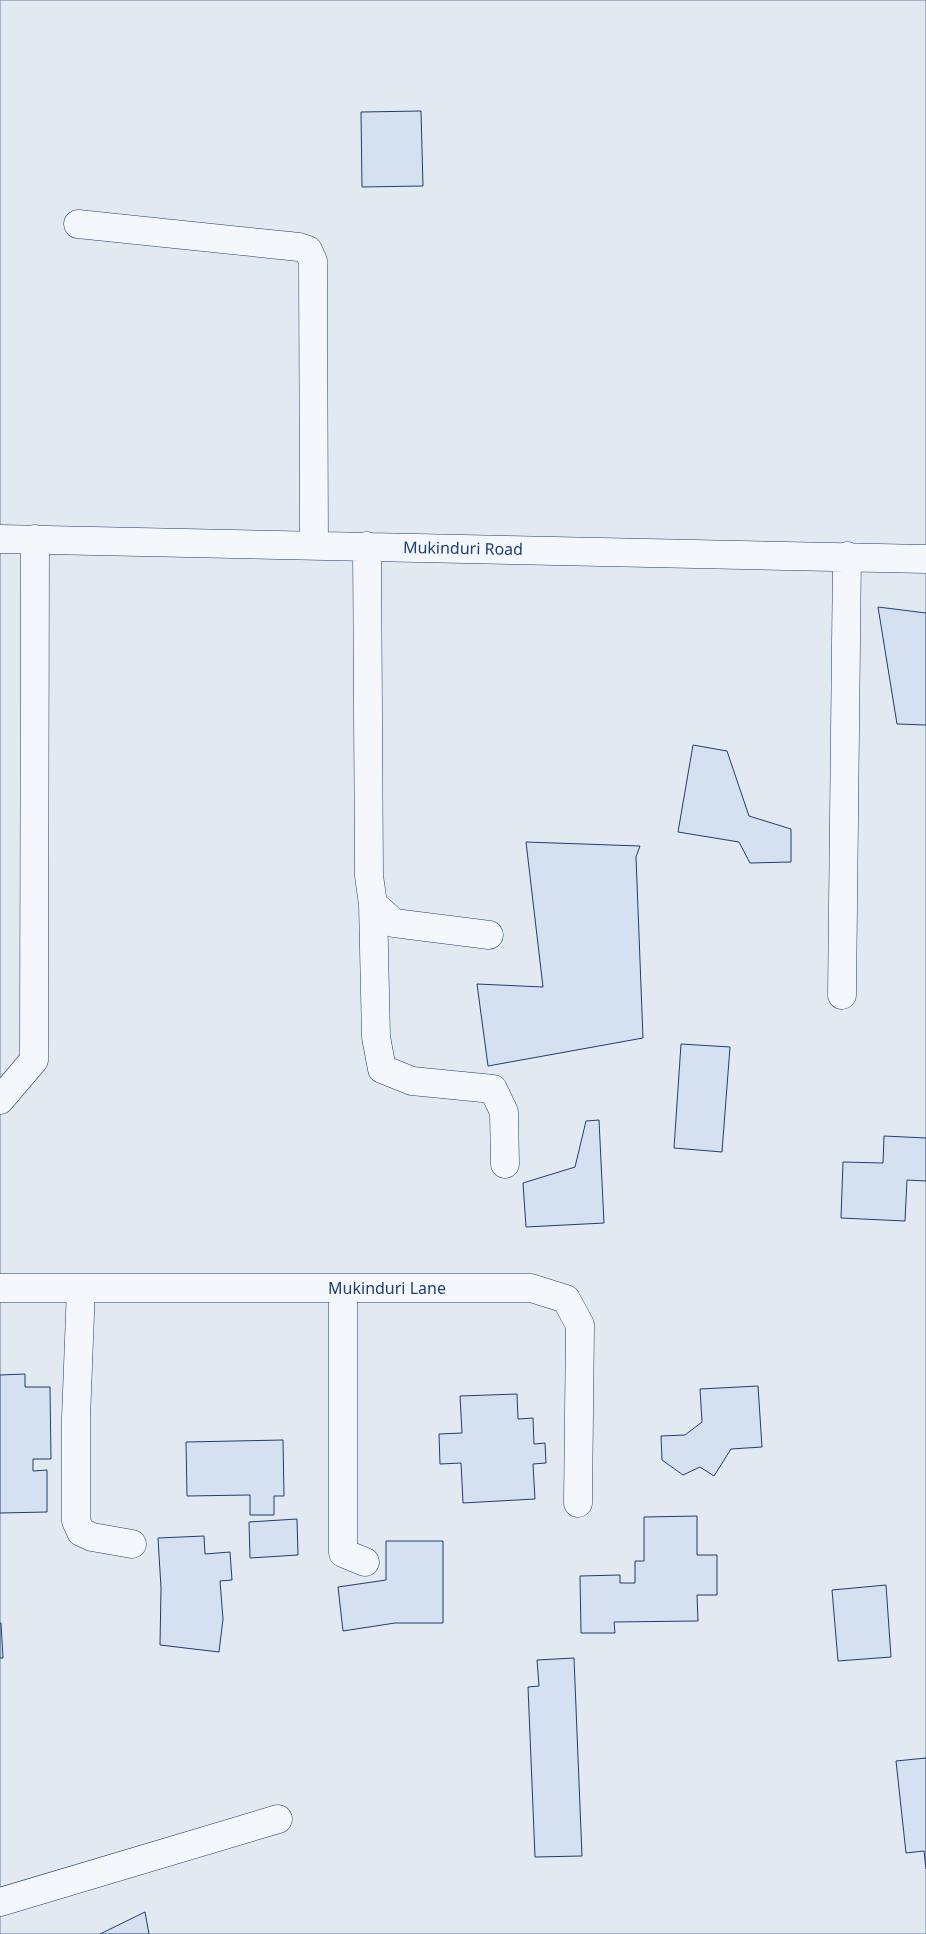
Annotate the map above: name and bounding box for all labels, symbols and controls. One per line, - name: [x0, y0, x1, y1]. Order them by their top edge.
- street label: Mukinduri Road: [403, 536, 523, 560]
- street label: Mukinduri Lane: [328, 1277, 446, 1299]

